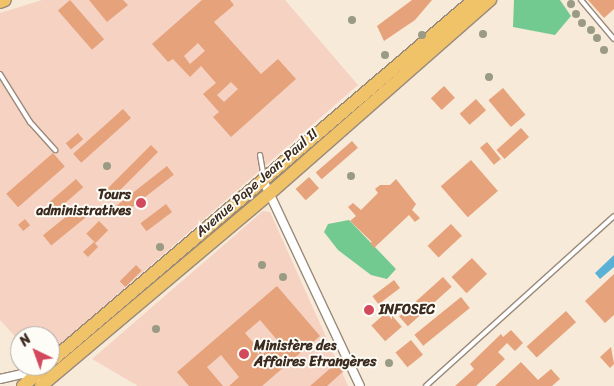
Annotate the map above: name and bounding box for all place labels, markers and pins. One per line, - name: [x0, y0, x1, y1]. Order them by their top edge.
- place label: Tours administratives: [36, 187, 131, 220]
- marker: Tours administratives: [135, 197, 147, 209]
- place label: INFOSEC: [379, 302, 435, 318]
- marker: INFOSEC: [363, 304, 375, 316]
- place label: Ministère des Affaires Etrangères: [254, 338, 376, 371]
- marker: Ministère des Affaires Etrangères: [238, 348, 250, 360]

